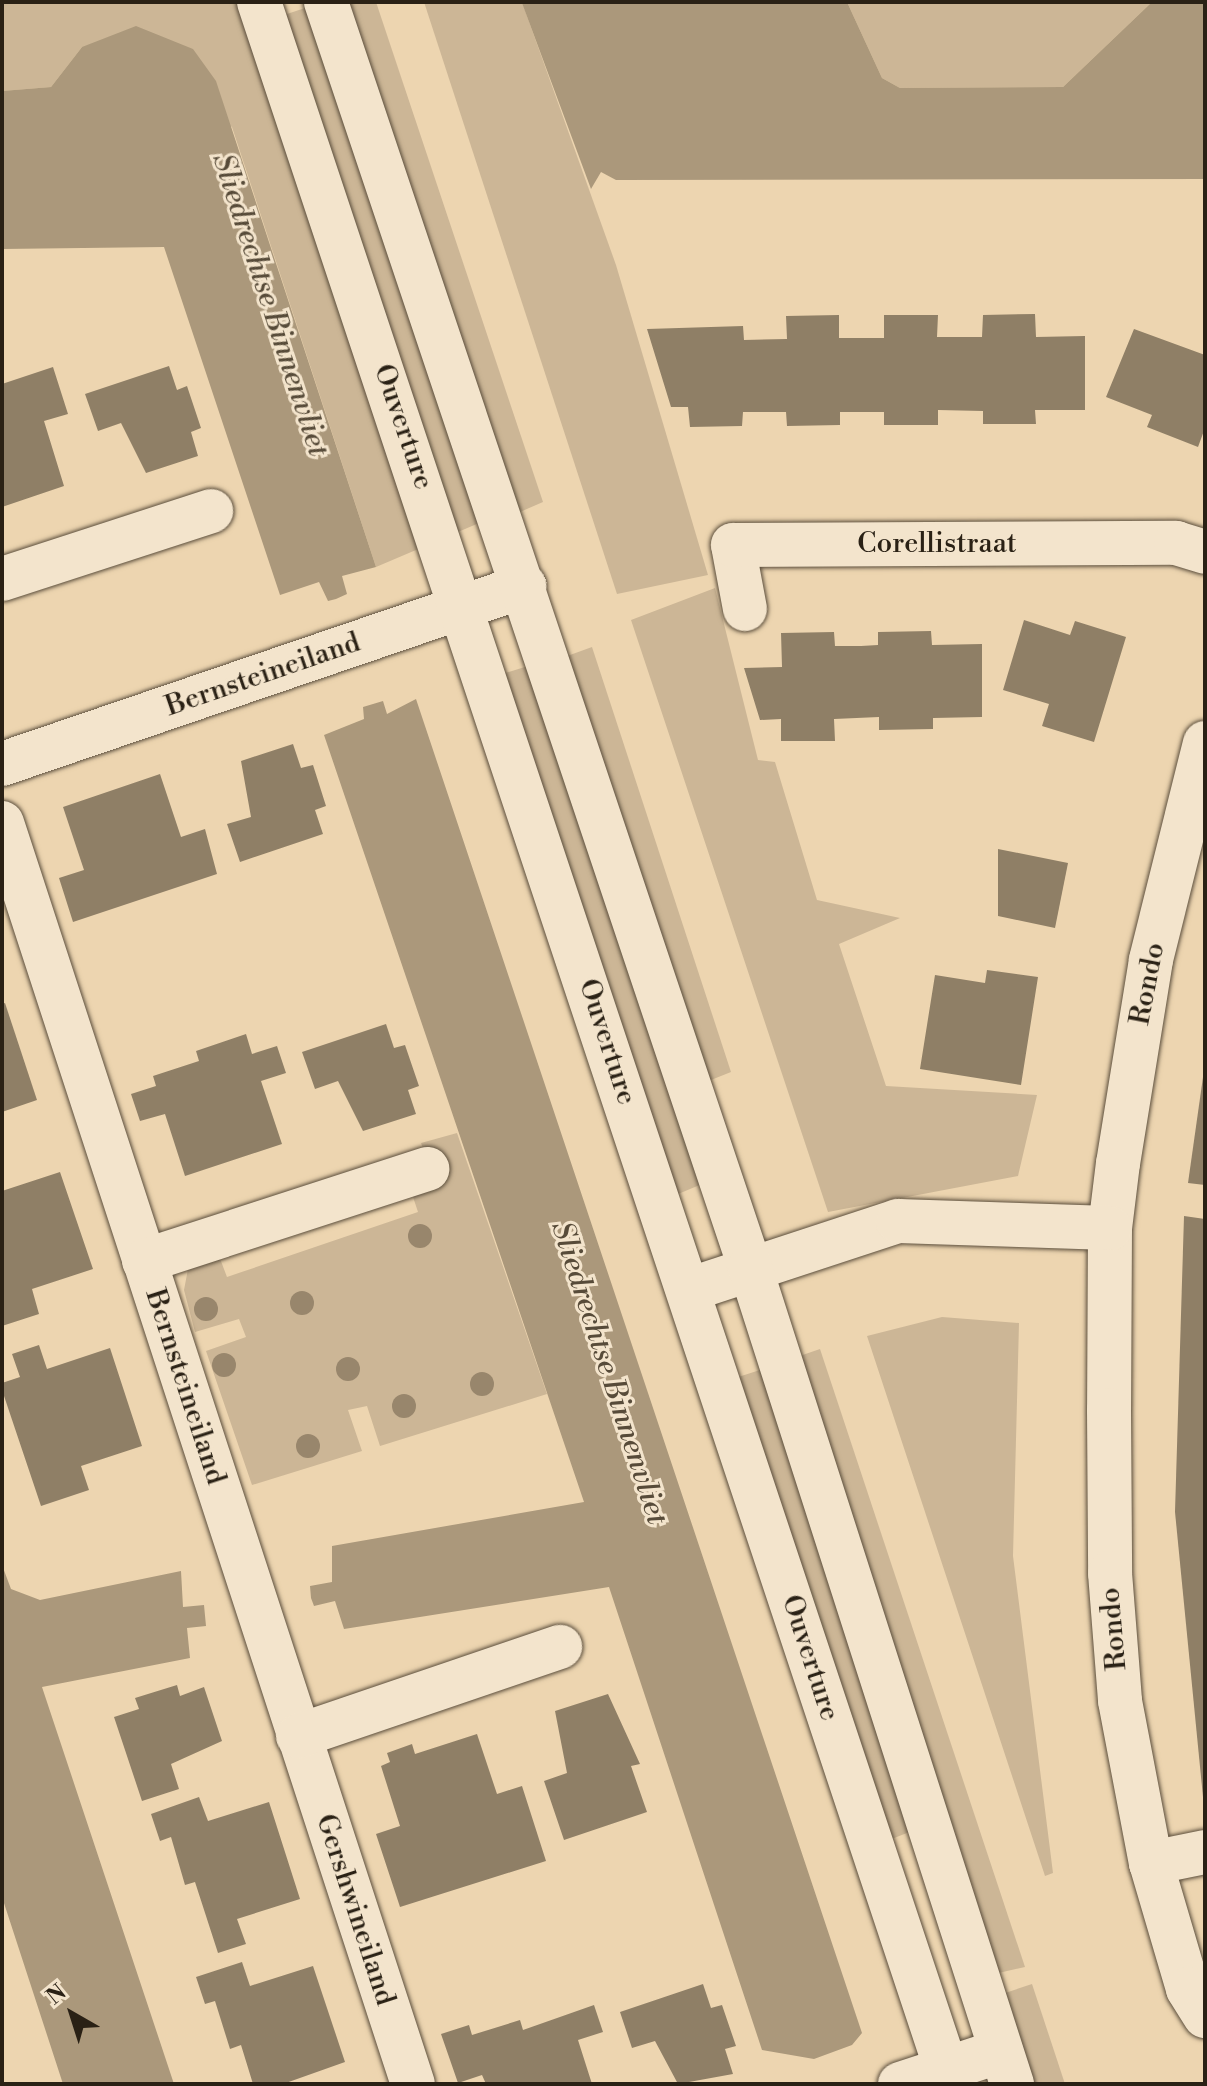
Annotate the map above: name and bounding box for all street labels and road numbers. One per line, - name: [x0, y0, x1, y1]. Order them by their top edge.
- street label: Ouverture: [366, 360, 440, 494]
- street label: Corellistraat: [857, 527, 1017, 561]
- street label: Bernsteineiland: [161, 626, 365, 724]
- street label: Rondo: [1124, 940, 1172, 1028]
- street label: Ouverture: [571, 975, 643, 1109]
- street label: Bernsteineiland: [138, 1285, 232, 1489]
- street label: Rondo: [1094, 1586, 1134, 1672]
- street label: Ouverture: [774, 1591, 846, 1725]
- street label: Gershwineiland: [308, 1810, 402, 2010]

